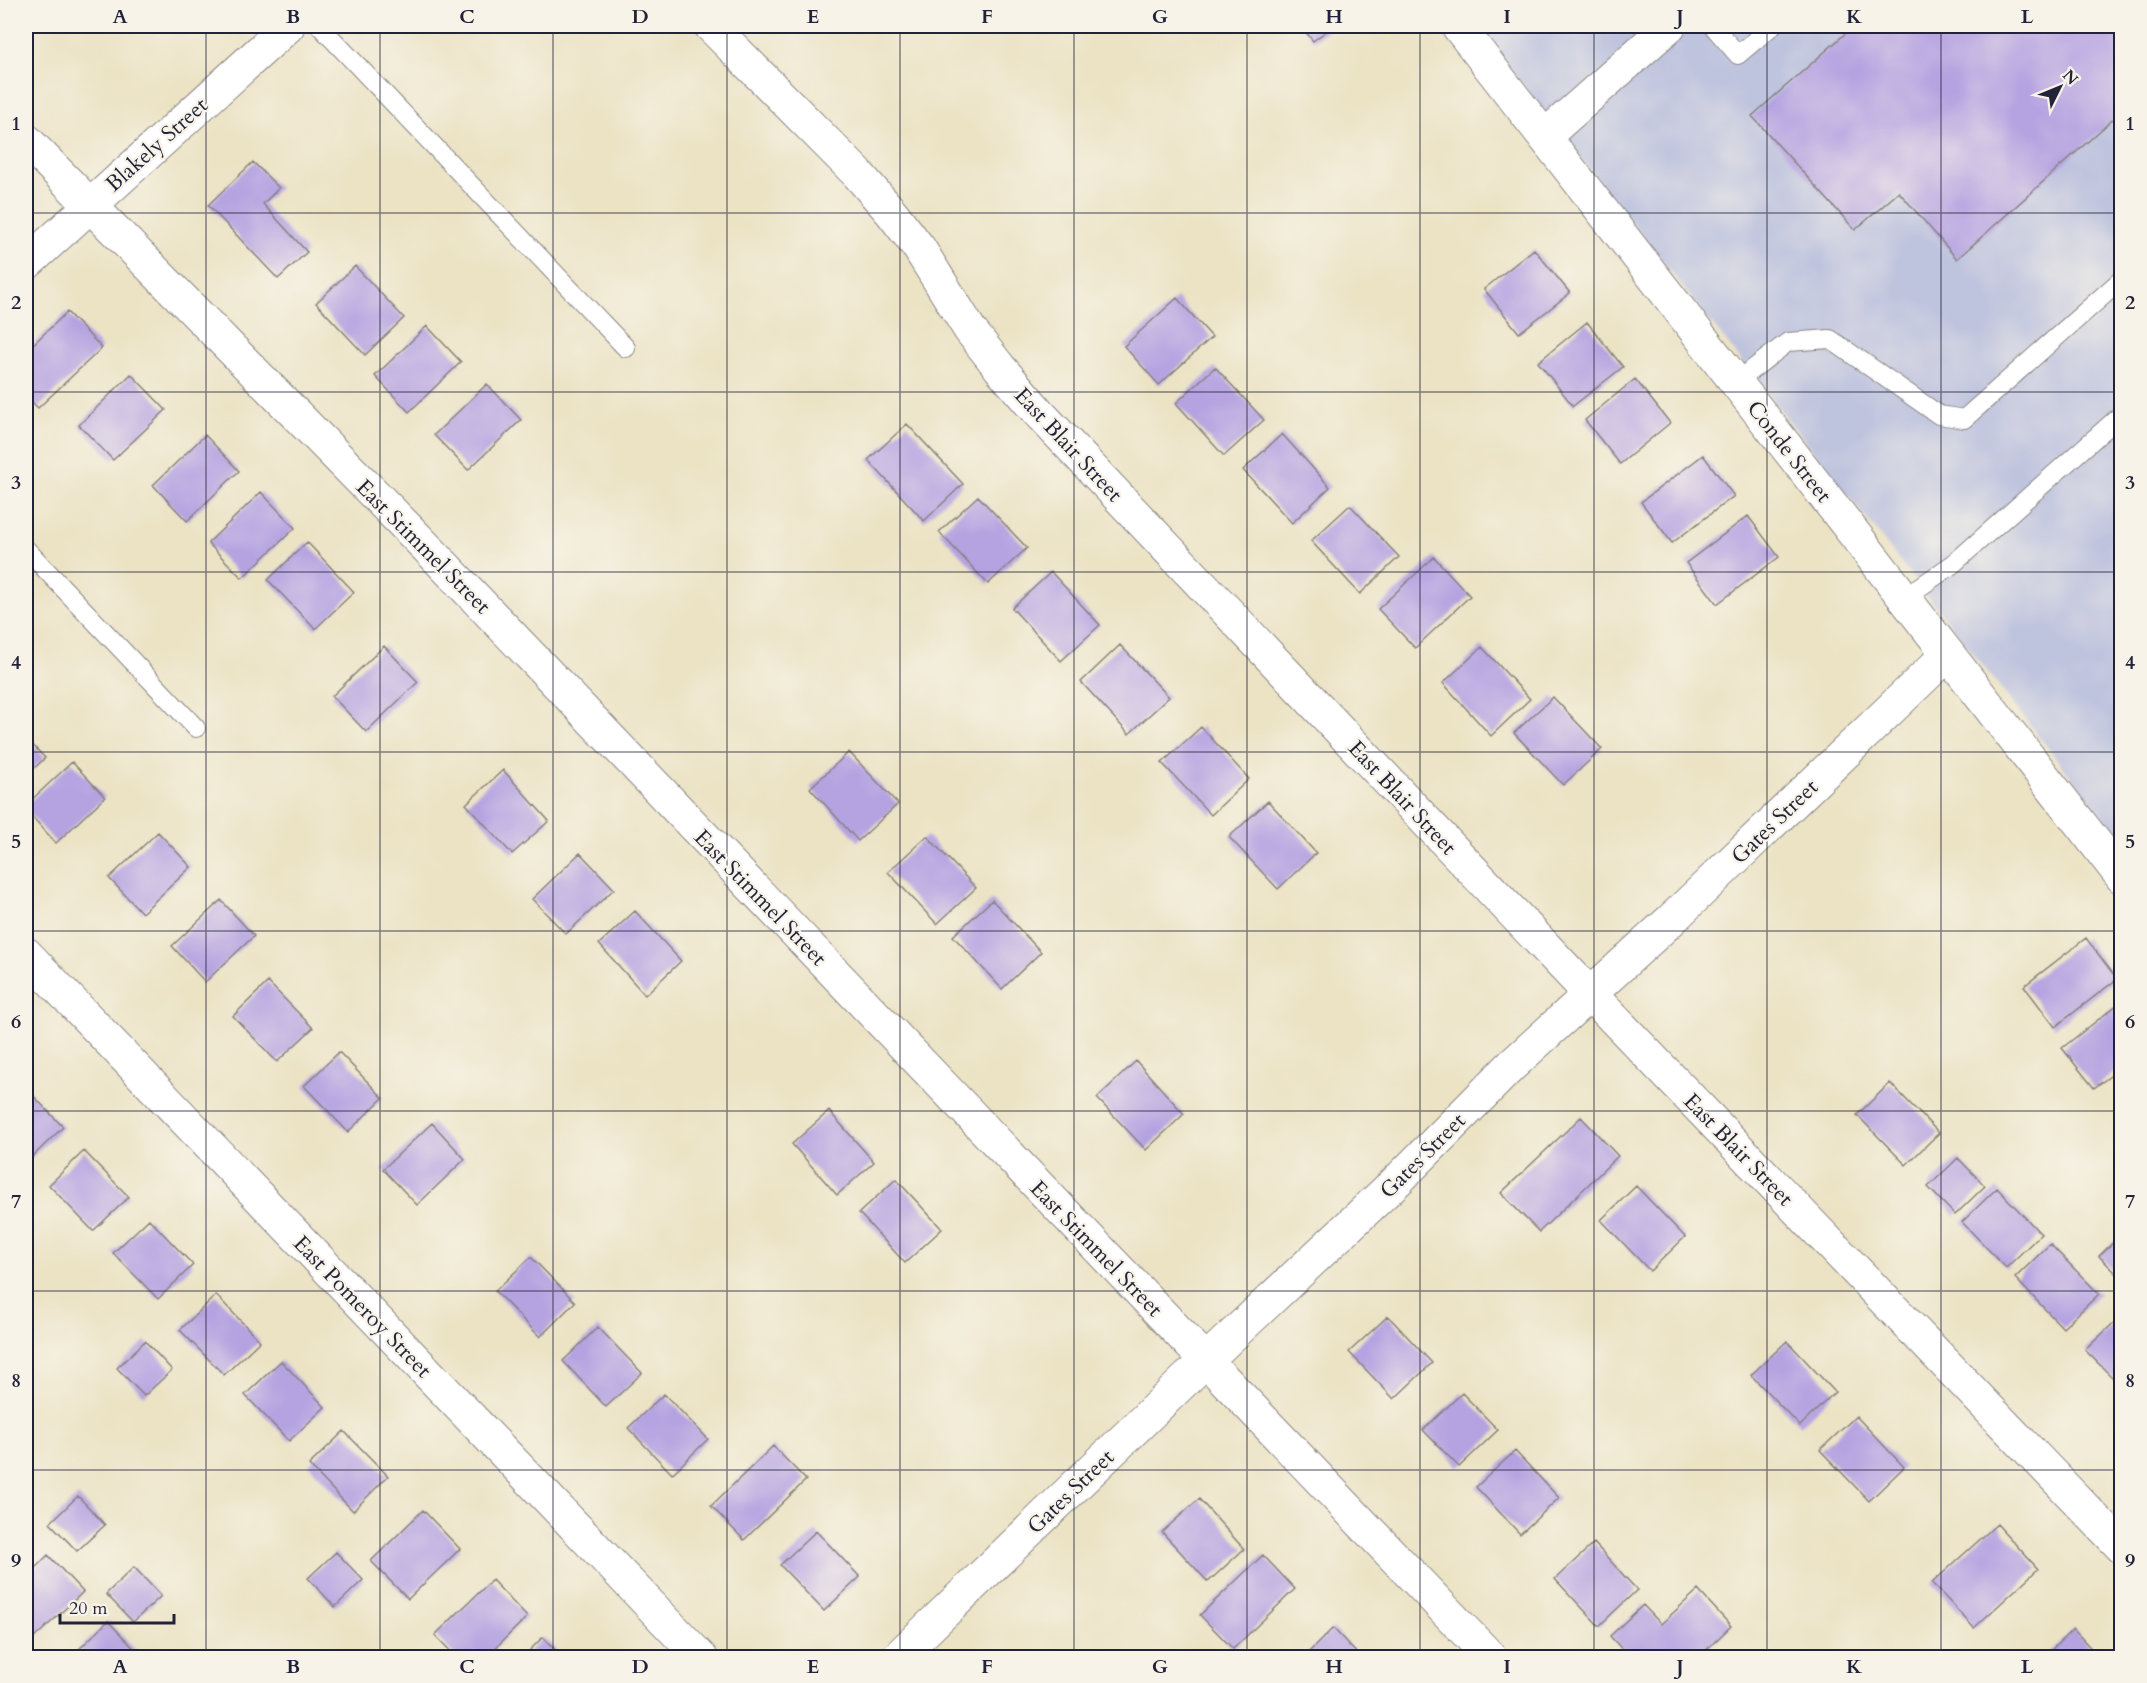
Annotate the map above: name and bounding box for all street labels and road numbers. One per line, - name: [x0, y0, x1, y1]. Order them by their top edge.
- street label: Blakely Street: [99, 91, 214, 199]
- street label: East Blair Street: [1007, 381, 1129, 508]
- street label: Conde Street: [1740, 394, 1839, 509]
- street label: East Stimmel Street: [349, 473, 497, 621]
- street label: East Blair Street: [1341, 734, 1463, 861]
- street label: Gates Street: [1725, 773, 1825, 871]
- street label: East Stimmel Street: [687, 823, 833, 973]
- street label: East Blair Street: [1677, 1087, 1800, 1213]
- street label: Gates Street: [1373, 1106, 1472, 1205]
- street label: East Stimmel Street: [1023, 1174, 1169, 1324]
- street label: East Pomeroy Street: [286, 1229, 438, 1384]
- street label: Gates Street: [1021, 1443, 1121, 1541]

